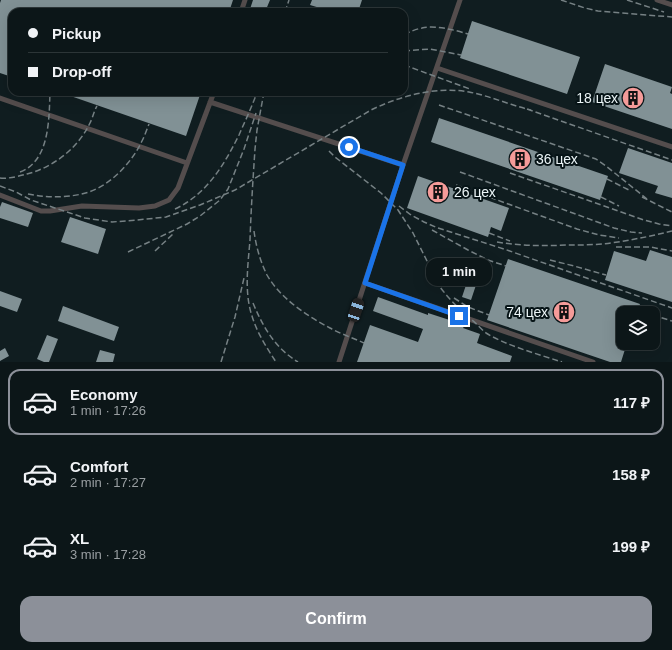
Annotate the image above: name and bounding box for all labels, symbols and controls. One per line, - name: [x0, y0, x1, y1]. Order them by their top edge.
- text: Pickup: [52, 25, 101, 42]
- text: Drop-off: [52, 63, 111, 80]
- building icon: 18 цех: [620, 85, 646, 111]
- place label: 18 цех: [576, 90, 618, 106]
- route start: [340, 138, 358, 156]
- building icon: 36 цех: [507, 146, 533, 172]
- place label: 36 цех: [536, 151, 578, 167]
- building icon: 26 цех: [425, 179, 451, 205]
- place label: 26 цех: [454, 184, 496, 200]
- callout: 1 min: [426, 258, 492, 286]
- text: 1 min: [442, 264, 476, 279]
- car: [347, 297, 365, 323]
- building icon: 74 цех: [551, 299, 577, 325]
- place label: 74 цех: [506, 304, 548, 320]
- map controls: [616, 306, 660, 350]
- button: layers: [616, 306, 660, 350]
- route end: [450, 307, 468, 325]
- icon: car: [22, 384, 58, 420]
- text: Economy: [70, 386, 138, 403]
- text: 117 ₽: [613, 394, 650, 411]
- text: 1 min · 17:26: [70, 403, 146, 418]
- icon: car: [22, 456, 58, 492]
- text: Comfort: [70, 458, 128, 475]
- text: 158 ₽: [612, 466, 650, 483]
- text: 2 min · 17:27: [70, 475, 146, 490]
- icon: car: [22, 528, 58, 564]
- text: XL: [70, 530, 89, 547]
- text: 199 ₽: [612, 538, 650, 555]
- text: 3 min · 17:28: [70, 547, 146, 562]
- button: Confirm: [20, 596, 652, 642]

